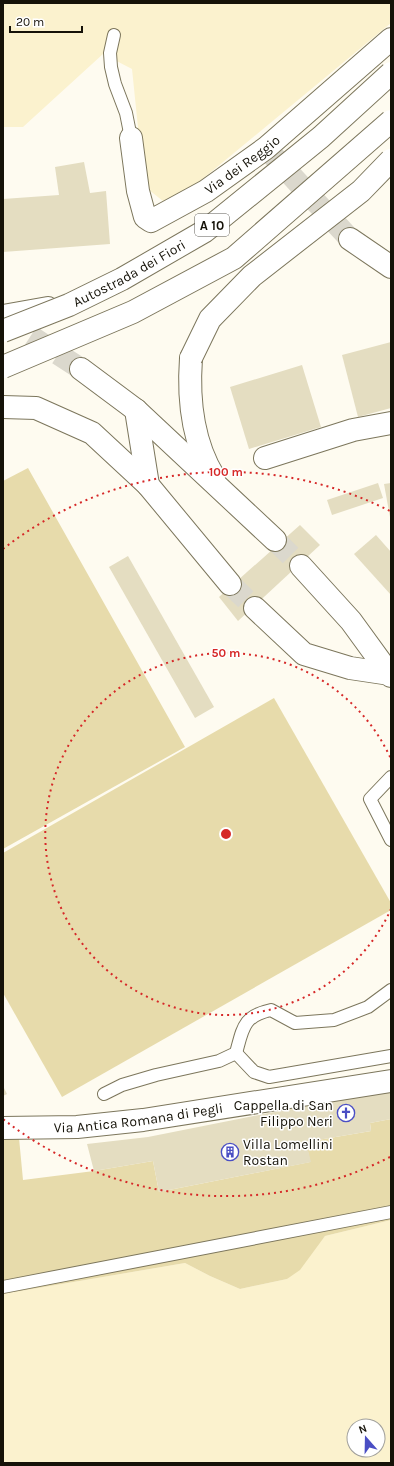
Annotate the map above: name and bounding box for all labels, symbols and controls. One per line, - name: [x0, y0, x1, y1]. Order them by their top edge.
- scale bar: [10, 8, 82, 34]
- text: 20 m: [16, 15, 44, 29]
- street label: Via dei Reggio: [201, 132, 284, 198]
- road number: A 10: [195, 214, 229, 236]
- street label: Autostrada dei Fiori: [70, 236, 189, 311]
- text: 100 m: [209, 465, 243, 479]
- text: 50 m: [212, 646, 241, 660]
- centre of rings: [219, 827, 233, 841]
- place label: Cappella di San Filippo Neri: [234, 1097, 333, 1130]
- street label: Via Antica Romana di Pegli: [54, 1100, 224, 1136]
- church icon: Cappella di San Filippo Neri: [336, 1103, 356, 1123]
- place label: Villa Lomellini Rostan: [243, 1136, 333, 1169]
- building icon: Villa Lomellini Rostan: [220, 1142, 240, 1162]
- north arrow: [346, 1418, 386, 1458]
- text: N: [357, 1422, 369, 1437]

